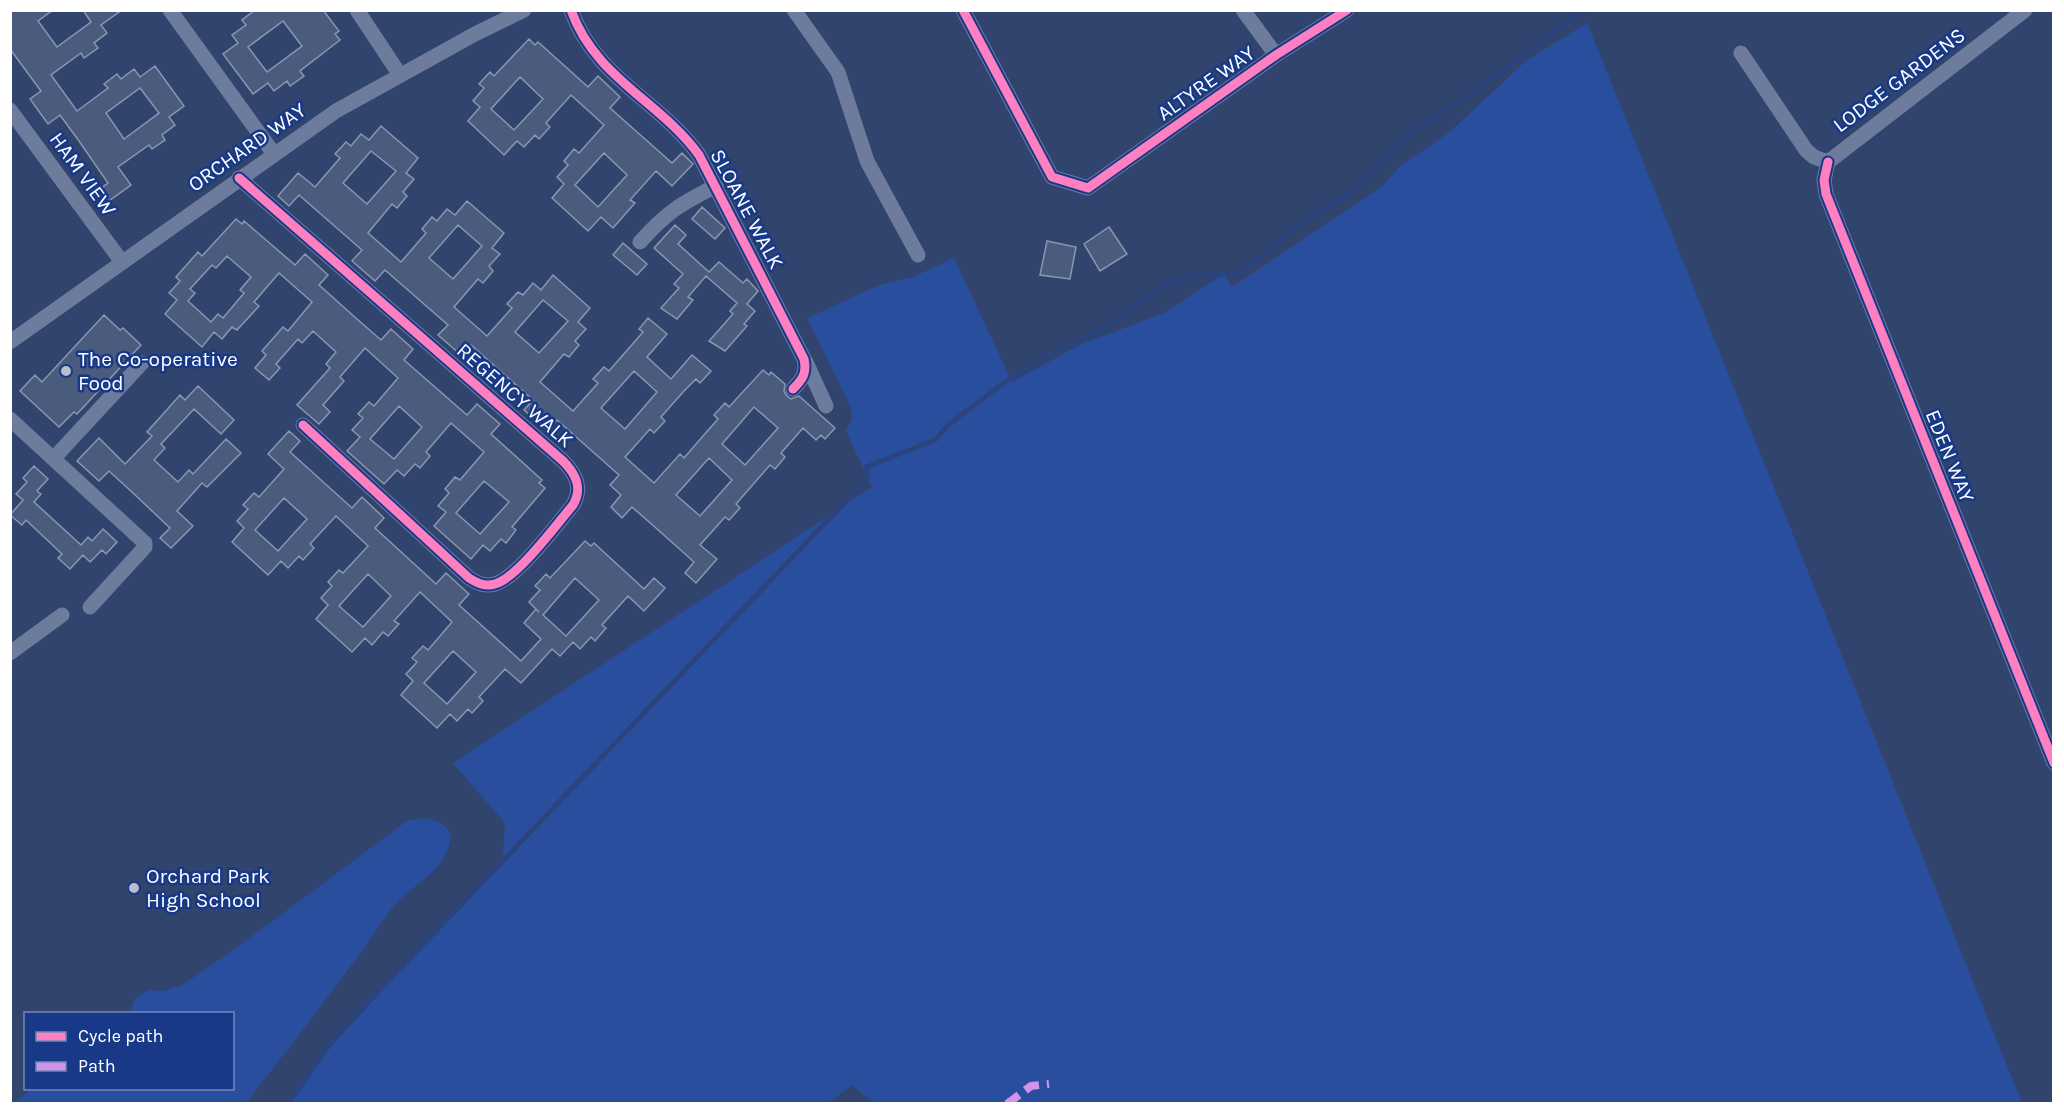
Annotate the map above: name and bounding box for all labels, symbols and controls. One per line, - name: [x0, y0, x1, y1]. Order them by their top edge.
- street label: LODGE GARDENS: [1828, 23, 1970, 137]
- street label: ALTYRE WAY: [1153, 40, 1260, 125]
- street label: ORCHARD WAY: [183, 97, 311, 196]
- street label: HAM VIEW: [45, 128, 121, 221]
- street label: SLOANE WALK: [705, 145, 789, 273]
- street label: REGENCY WALK: [452, 338, 578, 452]
- place label: The Co-operative Food: [78, 347, 238, 395]
- marker: The Co-operative Food: [59, 364, 73, 378]
- street label: EDEN WAY: [1921, 406, 1980, 506]
- place label: Orchard Park High School: [146, 864, 270, 912]
- marker: Orchard Park High School: [127, 881, 141, 895]
- legend: [24, 1012, 234, 1090]
- text: Cycle path: [78, 1025, 163, 1047]
- text: Path: [78, 1055, 116, 1077]

